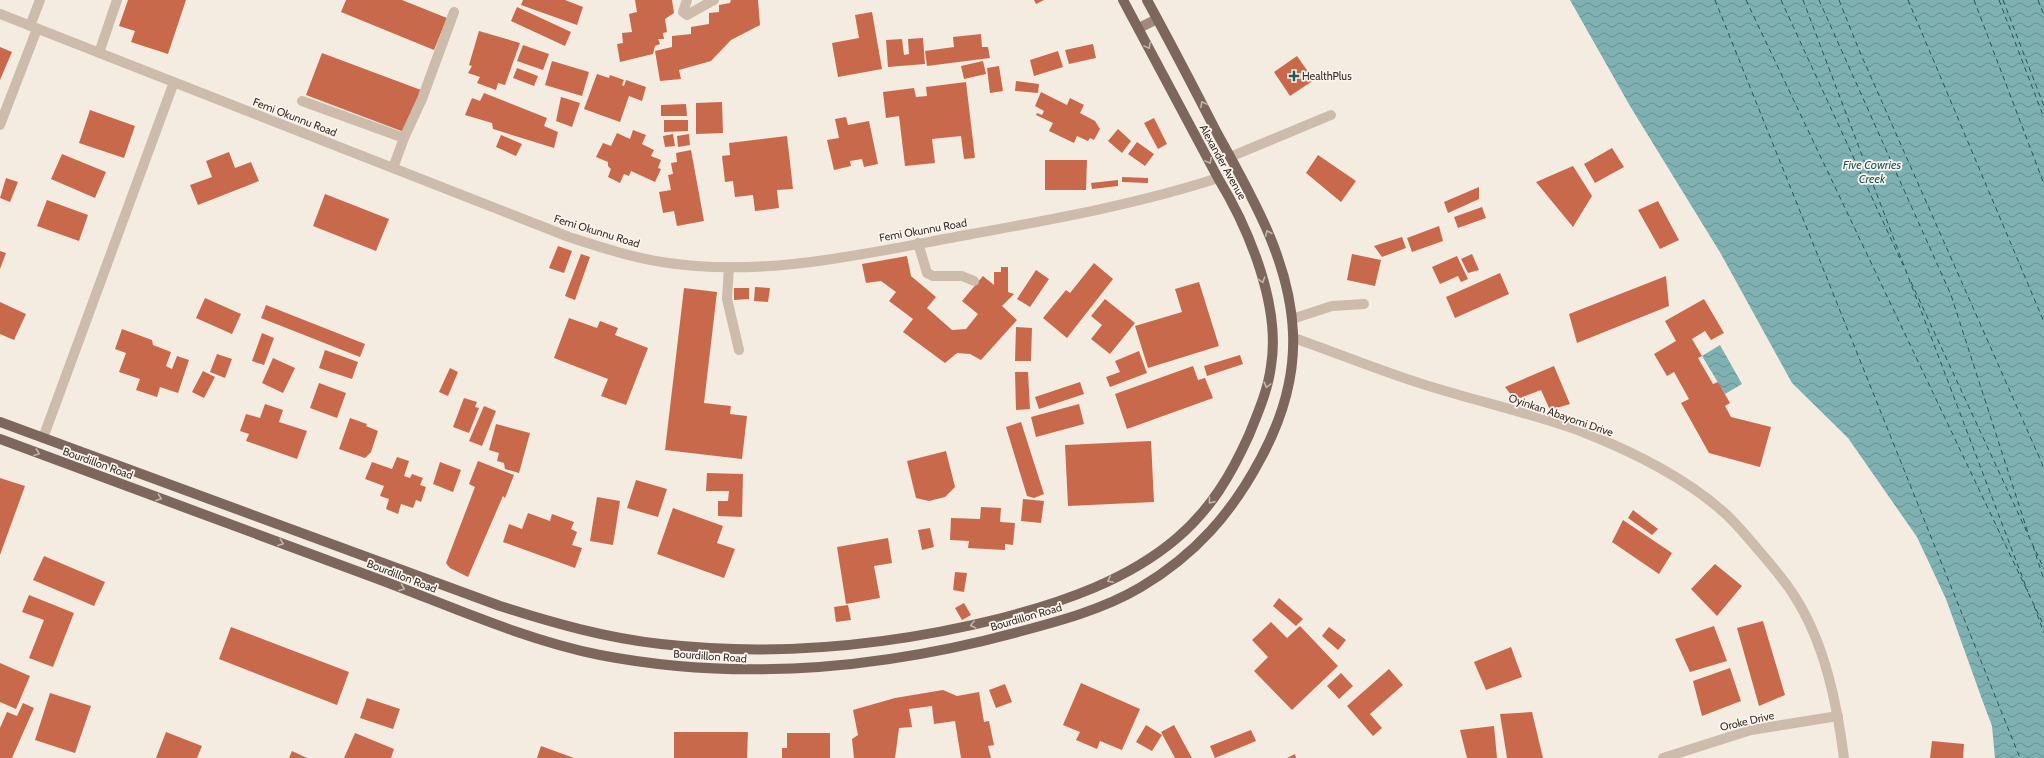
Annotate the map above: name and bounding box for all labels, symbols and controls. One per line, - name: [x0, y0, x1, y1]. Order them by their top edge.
- one-way arrow: [1144, 42, 1151, 50]
- place label: HealthPlus: [1302, 69, 1352, 83]
- marker: HealthPlus: [1289, 71, 1299, 81]
- street label: Femi Okunnu Road: [251, 95, 339, 139]
- one-way arrow: [1200, 101, 1207, 109]
- street label: Alexander Avenue: [1197, 122, 1250, 202]
- one-way arrow: [1204, 157, 1212, 165]
- water label: Five Cowries Creek: [1843, 157, 1902, 186]
- street label: Femi Okunnu Road: [552, 211, 642, 251]
- street label: Femi Okunnu Road: [878, 215, 968, 245]
- one-way arrow: [1265, 229, 1273, 237]
- one-way arrow: [1257, 276, 1266, 283]
- one-way arrow: [1263, 381, 1272, 388]
- street label: Oyinkan Abayomi Drive: [1507, 390, 1616, 440]
- street label: Bourdillon Road: [61, 444, 135, 482]
- one-way arrow: [33, 448, 40, 457]
- one-way arrow: [155, 493, 162, 501]
- one-way arrow: [1209, 496, 1216, 504]
- one-way arrow: [277, 538, 284, 546]
- street label: Bourdillon Road: [365, 556, 439, 596]
- one-way arrow: [1106, 575, 1114, 583]
- one-way arrow: [399, 584, 406, 592]
- street label: Bourdillon Road: [989, 600, 1063, 634]
- one-way arrow: [970, 620, 976, 628]
- street label: Bourdillon Road: [673, 646, 747, 666]
- street label: Oroke Drive: [1719, 708, 1776, 734]

